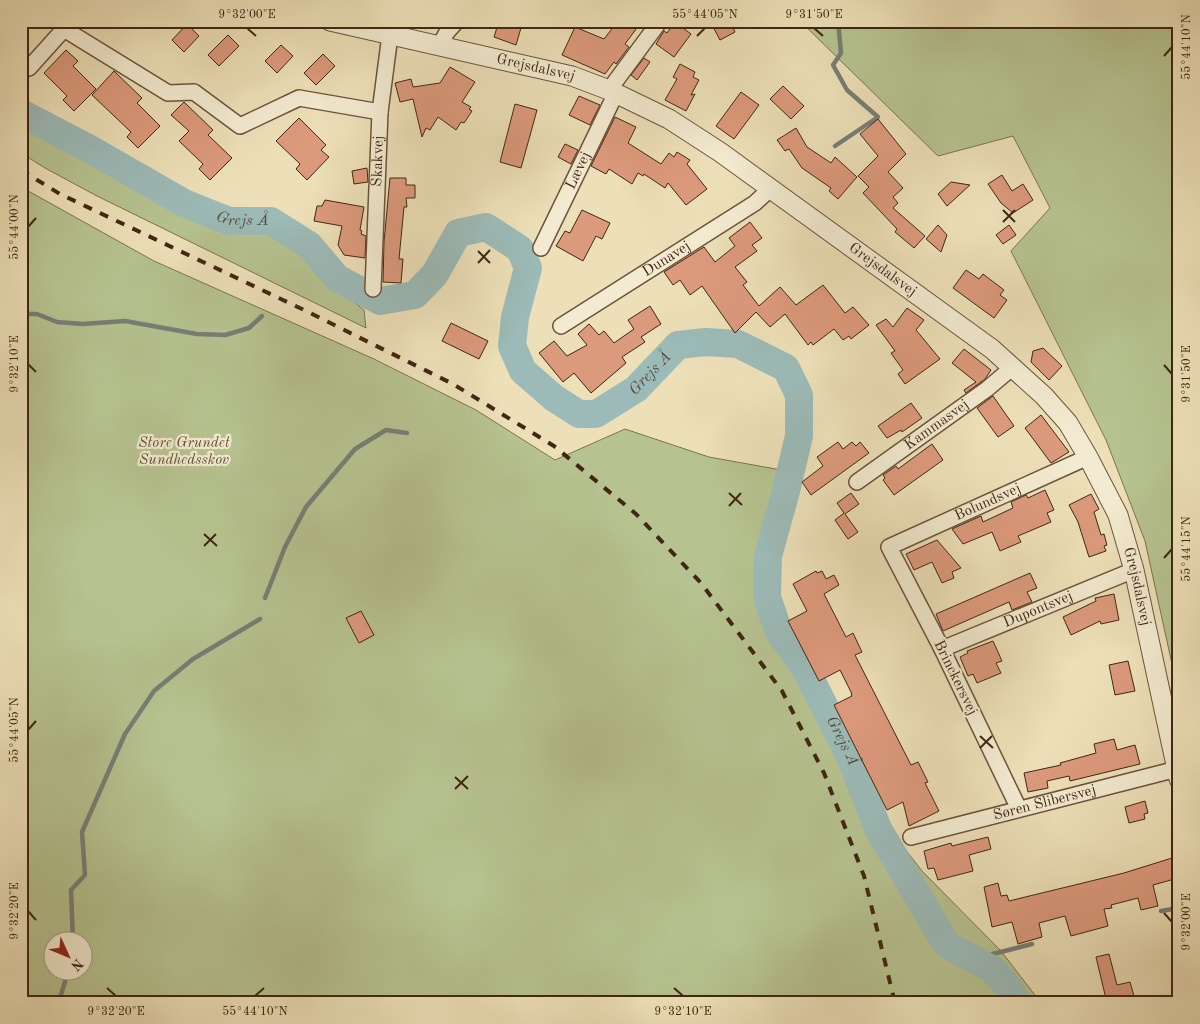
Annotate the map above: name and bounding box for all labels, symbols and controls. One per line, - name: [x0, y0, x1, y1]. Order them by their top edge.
- text: 55°44'05"N: [672, 8, 738, 21]
- text: 9°31'50"E: [785, 8, 843, 21]
- text: 9°32'00"E: [218, 9, 276, 21]
- text: 55°44'10"N: [1180, 14, 1193, 80]
- street label: Grejsdalsvej: [495, 52, 577, 84]
- street label: Skakvej: [370, 135, 387, 187]
- street label: Lævej: [563, 150, 594, 192]
- text: 55°44'00"N: [8, 194, 21, 260]
- water label: Grejs Å: [214, 209, 269, 229]
- street label: Dunavej: [640, 238, 693, 280]
- street label: Grejsdalsvej: [846, 240, 919, 299]
- text: 9°32'10"E: [9, 335, 21, 393]
- text: 9°31'50"E: [1180, 345, 1193, 403]
- water label: Grejs Å: [626, 347, 675, 399]
- street label: Kammasvej: [902, 397, 972, 453]
- park label: Store Grundet Sundhedsskov: [138, 436, 230, 468]
- street label: Bolundsvej: [952, 481, 1023, 524]
- text: 55°44'15"N: [1180, 516, 1193, 582]
- street label: Grejsdalsvej: [1120, 546, 1153, 627]
- street label: Dupontsvej: [1001, 588, 1075, 630]
- street label: Brinckersvej: [930, 638, 980, 718]
- text: 55°44'05"N: [8, 697, 21, 763]
- water label: Grejs Å: [823, 714, 864, 768]
- street label: Søren Slibersvej: [992, 782, 1098, 823]
- text: 9°32'20"E: [9, 882, 21, 940]
- text: 9°32'00"E: [1181, 893, 1193, 951]
- north arrow: [42, 932, 92, 982]
- text: N: [68, 956, 85, 973]
- text: 55°44'10"N: [222, 1005, 288, 1018]
- text: 9°32'20"E: [87, 1006, 145, 1018]
- text: 9°32'10"E: [654, 1006, 712, 1018]

